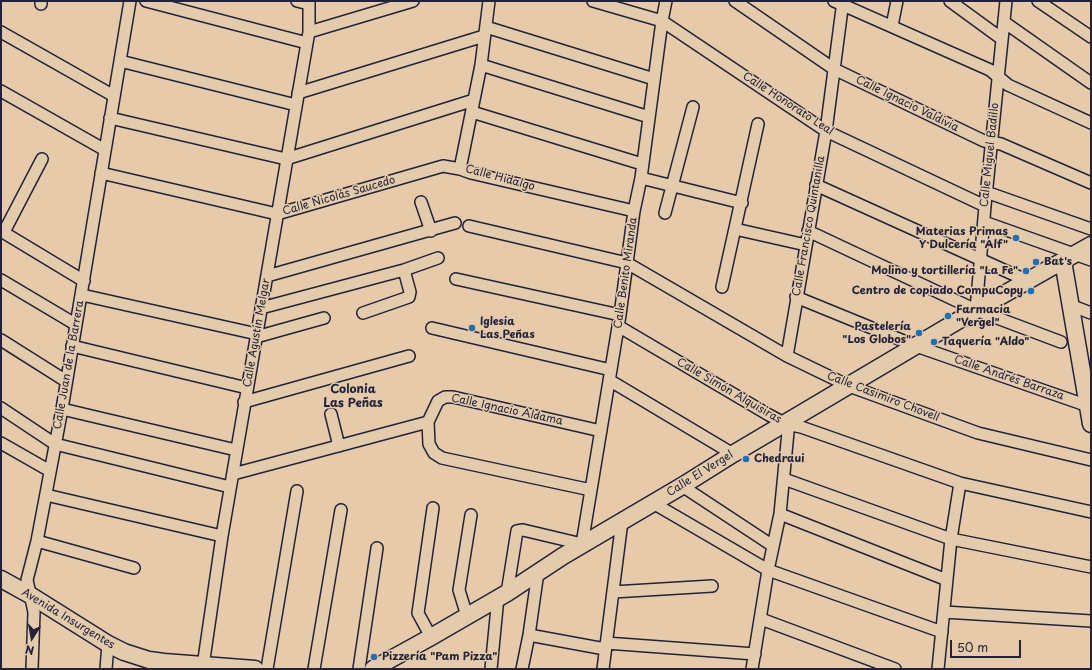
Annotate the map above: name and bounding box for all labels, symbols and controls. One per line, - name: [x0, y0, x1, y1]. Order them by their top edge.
- street label: Calle Honorato Leal: [740, 70, 836, 138]
- street label: Calle Ignacio Valdivia: [853, 73, 961, 135]
- street label: Calle Miguel Badillo: [978, 102, 1002, 208]
- street label: Calle Francisco Quintanilla: [790, 155, 828, 297]
- street label: Calle Hidalgo: [464, 162, 536, 194]
- street label: Calle Nicolás Saucedo: [281, 174, 397, 218]
- street label: Calle Benito Miranda: [612, 217, 640, 329]
- place label: Materias Primas Y Dulcería "Alf": [916, 225, 1008, 251]
- marker: Materias Primas Y Dulcería "Alf": [1011, 233, 1021, 243]
- place label: Bat's: [1044, 255, 1072, 269]
- marker: Bat's: [1031, 257, 1041, 267]
- place label: Molino y tortillería "La Fe": [871, 264, 1018, 278]
- marker: Molino y tortillería "La Fe": [1021, 266, 1031, 276]
- street label: Calle Agustín Melgar: [241, 278, 273, 388]
- place label: Centro de copiado CompuCopy: [852, 284, 1023, 298]
- marker: Centro de copiado CompuCopy: [1026, 286, 1036, 296]
- street label: Calle Juan de la Barrera: [51, 300, 87, 430]
- place label: Farmacia "Vergel": [956, 303, 1010, 329]
- marker: Farmacia "Vergel": [943, 311, 953, 321]
- place label: Iglesia Las Peñas: [480, 315, 535, 341]
- place label: Pastelería "Los Globos": [842, 320, 911, 346]
- marker: Iglesia Las Peñas: [467, 323, 477, 333]
- marker: Pastelería "Los Globos": [914, 328, 924, 338]
- place label: Taquería "Aldo": [942, 335, 1029, 349]
- marker: Taquería "Aldo": [929, 337, 939, 347]
- street label: Calle Andrés Barraza: [952, 353, 1066, 403]
- street label: Calle Simón Alquisiras: [674, 356, 784, 426]
- street label: Calle Casimiro Chovell: [825, 369, 941, 425]
- district label: Colonia Las Peñas: [323, 383, 383, 411]
- street label: Calle Ignacio Aldama: [450, 392, 564, 428]
- street label: Calle El Vergel: [664, 448, 736, 500]
- place label: Chedraui: [754, 452, 804, 466]
- marker: Chedraui: [741, 454, 751, 464]
- street label: Avenida Insurgentes: [19, 586, 117, 652]
- north arrow: [12, 618, 52, 658]
- scale bar: [952, 632, 1023, 658]
- text: 50 m: [957, 638, 988, 656]
- text: N: [24, 641, 36, 659]
- place label: Pizzería "Pam Pizza": [382, 650, 497, 664]
- marker: Pizzería "Pam Pizza": [369, 652, 379, 662]

